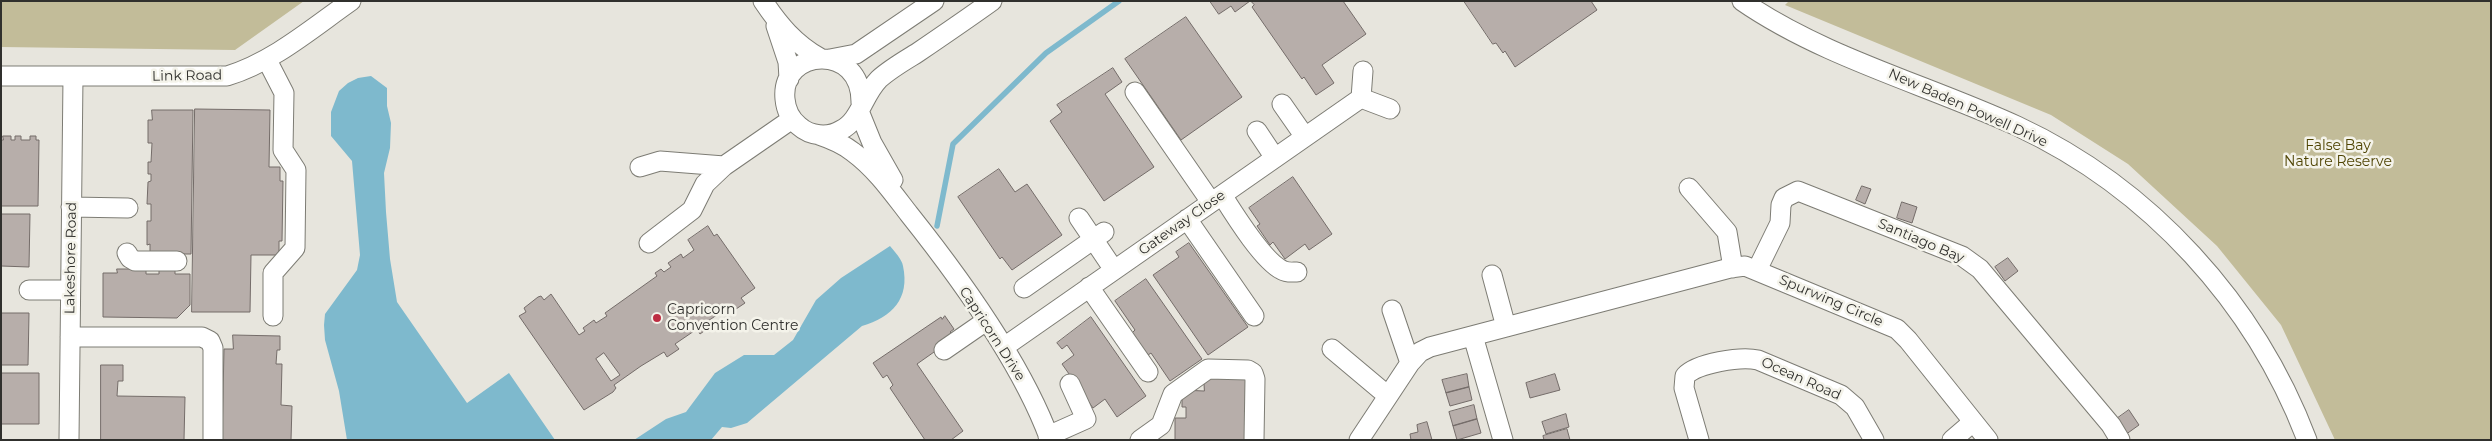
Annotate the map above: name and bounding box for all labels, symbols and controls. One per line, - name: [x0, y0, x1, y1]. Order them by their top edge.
- street label: New Baden Powell Drive: [1886, 65, 2050, 151]
- street label: Link Road: [152, 67, 222, 85]
- park label: False Bay Nature Reserve: [2284, 138, 2392, 170]
- street label: Gateway Close: [1135, 187, 1229, 259]
- street label: Lakeshore Road: [62, 202, 80, 314]
- street label: Santiago Bay: [1875, 215, 1967, 267]
- street label: Spurwing Circle: [1777, 272, 1885, 330]
- street label: Capricorn Drive: [955, 284, 1029, 384]
- place label: Capricorn Convention Centre: [667, 302, 798, 334]
- marker: Capricorn Convention Centre: [651, 312, 663, 324]
- street label: Ocean Road: [1758, 354, 1844, 404]

